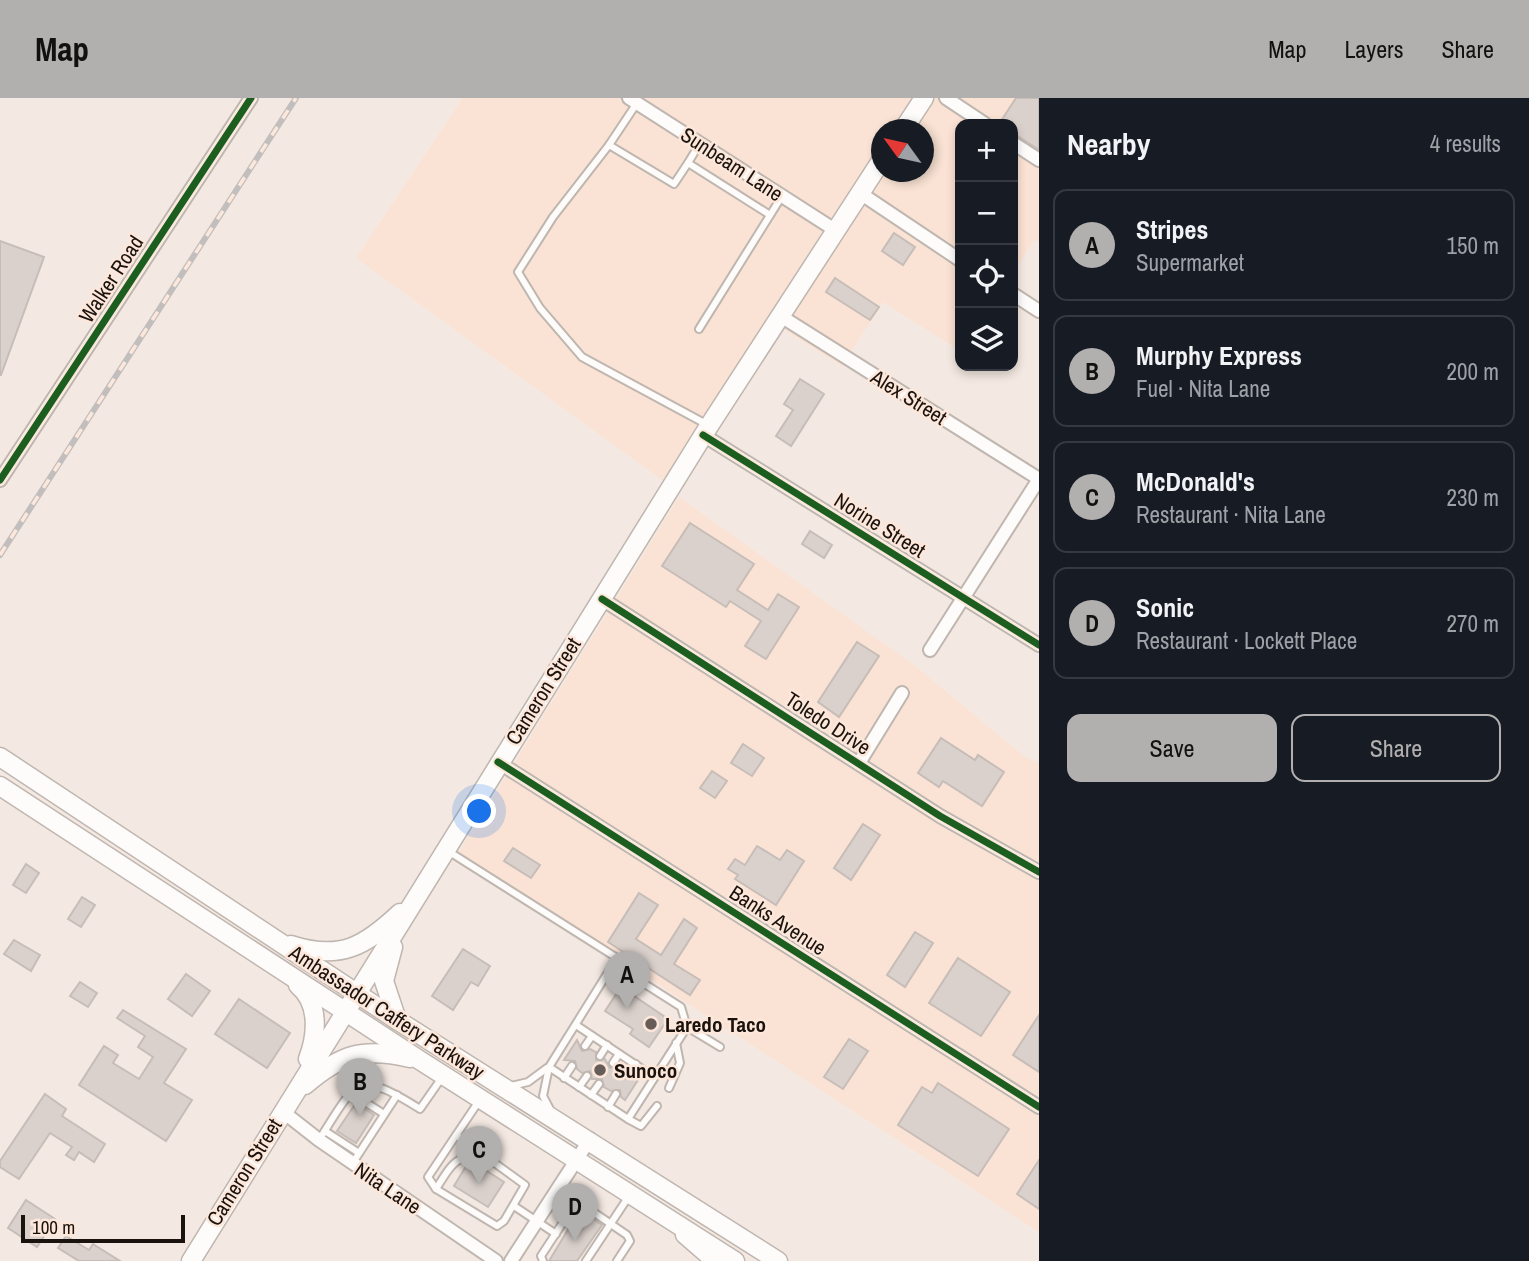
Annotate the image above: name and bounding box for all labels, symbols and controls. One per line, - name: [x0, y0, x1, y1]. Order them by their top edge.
- text: Map: [35, 27, 89, 71]
- text: Map: [1268, 33, 1306, 65]
- text: Layers: [1344, 33, 1403, 65]
- text: Share: [1441, 33, 1494, 65]
- north arrow: [871, 119, 934, 182]
- map controls: [955, 119, 1018, 371]
- button: +: [955, 119, 1018, 182]
- street label: Sunbeam Lane: [675, 120, 789, 208]
- text: Nearby: [1067, 124, 1150, 164]
- text: 4 results: [1430, 128, 1501, 159]
- button: −: [955, 182, 1018, 245]
- text: Stripes: [1136, 212, 1208, 247]
- street label: Walker Road: [72, 230, 150, 328]
- text: A: [1085, 230, 1099, 261]
- text: 150 m: [1447, 230, 1499, 261]
- button: locate: [955, 245, 1018, 308]
- text: Supermarket: [1136, 247, 1244, 278]
- button: layers: [955, 308, 1018, 371]
- text: Murphy Express: [1136, 338, 1302, 373]
- text: B: [1085, 356, 1099, 387]
- text: 200 m: [1447, 356, 1499, 387]
- street label: Alex Street: [865, 362, 953, 432]
- text: Fuel · Nita Lane: [1136, 373, 1270, 404]
- text: McDonald's: [1136, 464, 1255, 499]
- text: C: [1085, 482, 1099, 513]
- text: 230 m: [1447, 482, 1499, 513]
- street label: Norine Street: [829, 486, 931, 565]
- text: Restaurant · Nita Lane: [1136, 499, 1326, 530]
- text: Sonic: [1136, 590, 1194, 625]
- text: D: [1085, 608, 1099, 639]
- text: 270 m: [1447, 608, 1499, 639]
- text: Restaurant · Lockett Place: [1136, 625, 1357, 656]
- street label: Cameron Street: [498, 632, 588, 750]
- street label: Toledo Drive: [780, 685, 876, 761]
- button: Save: [1067, 714, 1277, 782]
- button: Share: [1291, 714, 1501, 782]
- your location: [462, 794, 496, 828]
- street label: Banks Avenue: [724, 878, 832, 962]
- street label: Ambassador Caffery Parkway: [283, 937, 491, 1086]
- pin: A: [604, 951, 650, 1009]
- place label: Laredo Taco: [665, 1010, 766, 1039]
- marker: Laredo Taco: [643, 1016, 659, 1032]
- place label: Sunoco: [614, 1056, 677, 1085]
- pin: B: [337, 1058, 383, 1116]
- marker: Sunoco: [592, 1062, 608, 1078]
- street label: Cameron Street: [199, 1113, 289, 1231]
- pin: C: [456, 1126, 502, 1184]
- street label: Nita Lane: [349, 1155, 427, 1221]
- pin: D: [552, 1183, 598, 1241]
- scale bar: [21, 1212, 186, 1244]
- text: 100 m: [32, 1214, 75, 1240]

